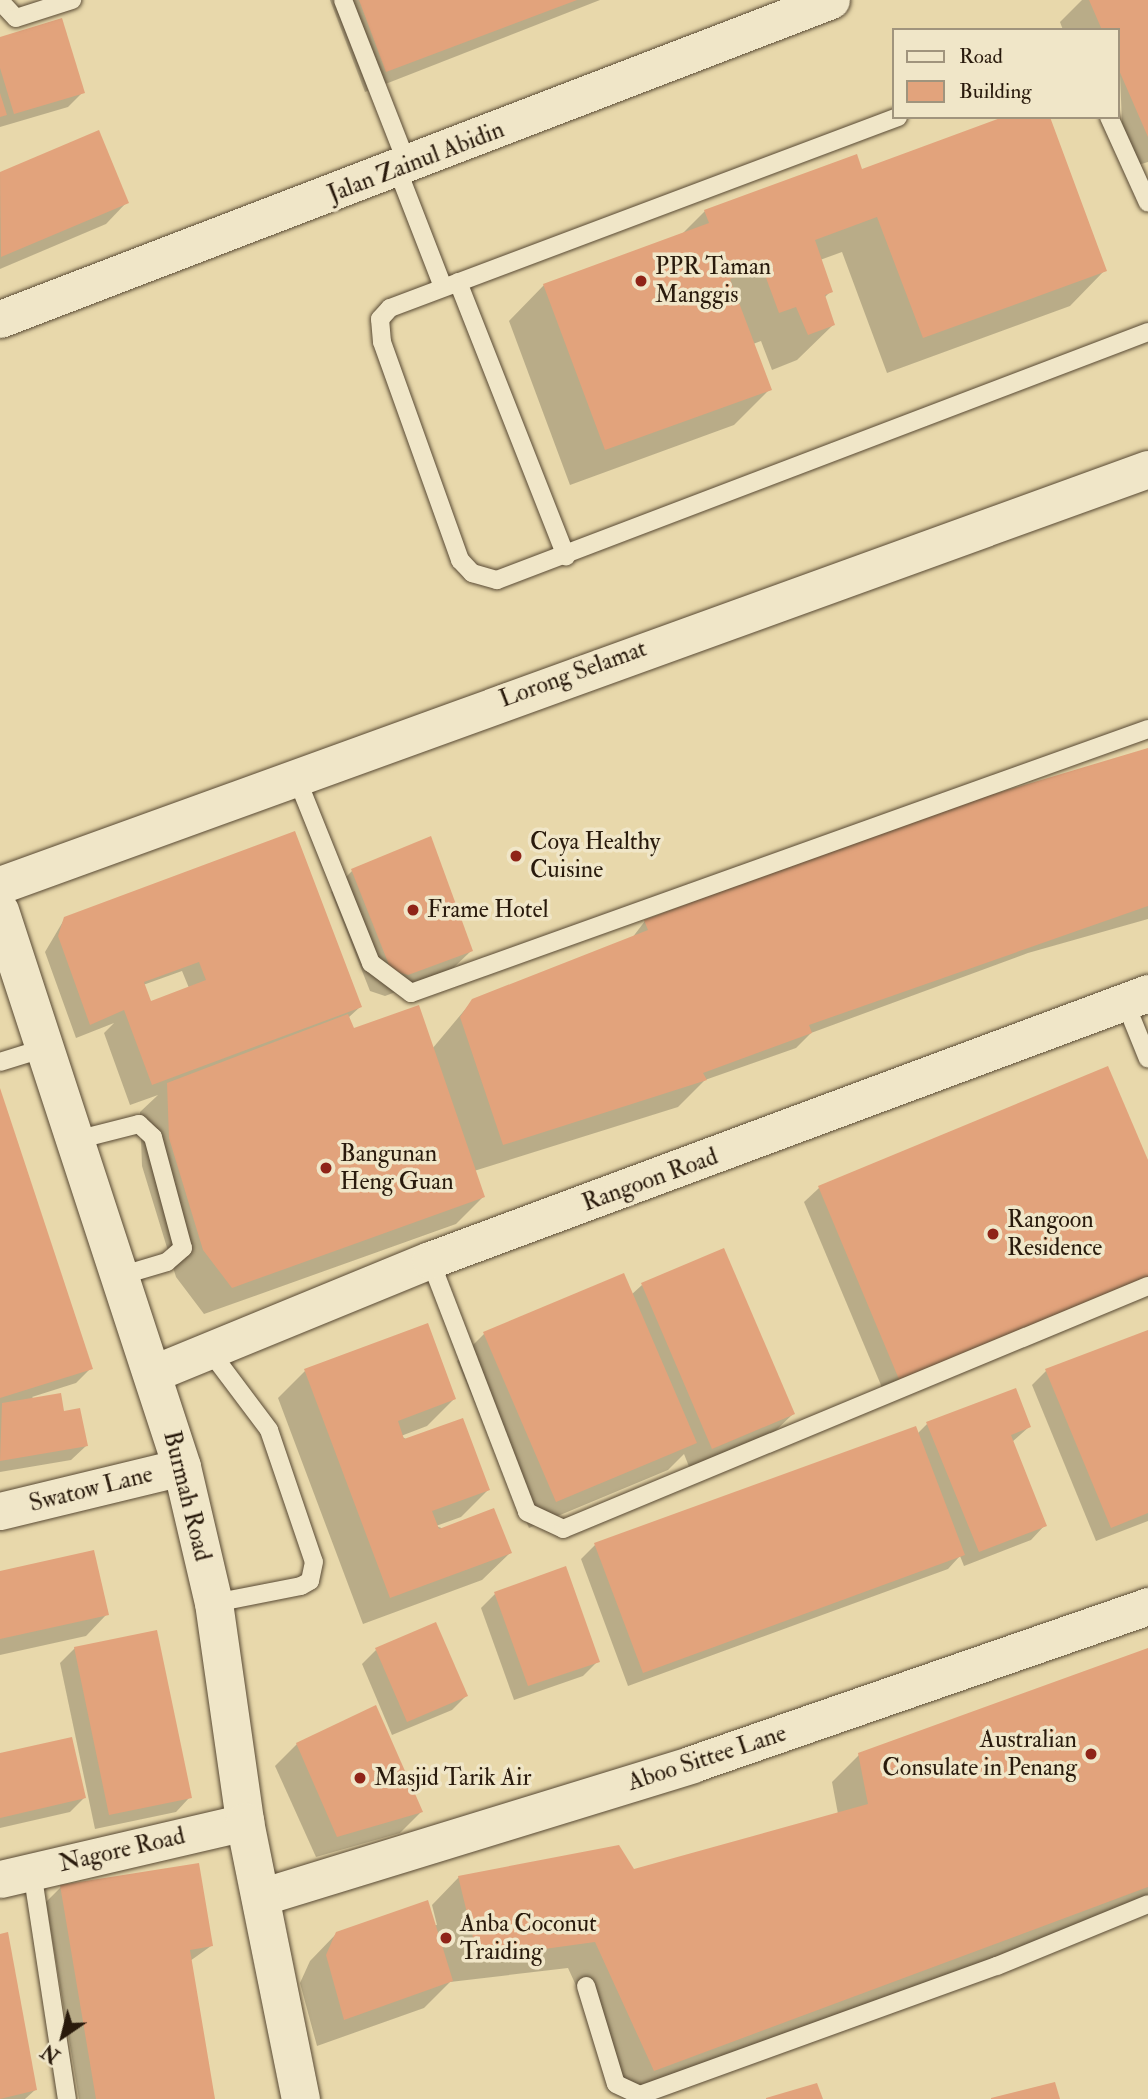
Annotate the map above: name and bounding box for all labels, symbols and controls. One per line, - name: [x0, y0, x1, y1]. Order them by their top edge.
- legend: [892, 28, 1120, 119]
- text: Road: [959, 43, 1003, 70]
- text: Building: [959, 78, 1032, 105]
- street label: Jalan Zainul Abidin: [324, 115, 508, 209]
- place label: PPR Taman Manggis: [655, 253, 771, 309]
- marker: PPR Taman Manggis: [633, 273, 649, 289]
- street label: Lorong Selamat: [496, 634, 650, 714]
- place label: Coya Healthy Cuisine: [530, 828, 660, 884]
- marker: Coya Healthy Cuisine: [508, 848, 524, 864]
- place label: Frame Hotel: [427, 896, 549, 924]
- marker: Frame Hotel: [405, 902, 421, 918]
- place label: Bangunan Heng Guan: [340, 1140, 454, 1196]
- street label: Rangoon Road: [578, 1142, 722, 1218]
- marker: Bangunan Heng Guan: [318, 1160, 334, 1176]
- place label: Rangoon Residence: [1007, 1206, 1102, 1262]
- marker: Rangoon Residence: [985, 1226, 1001, 1242]
- street label: Burmah Road: [157, 1428, 217, 1564]
- street label: Swatow Lane: [26, 1460, 156, 1518]
- street label: Aboo Sittee Lane: [624, 1719, 790, 1797]
- place label: Australian Consulate in Penang: [882, 1726, 1077, 1782]
- marker: Australian Consulate in Penang: [1083, 1746, 1099, 1762]
- place label: Masjid Tarik Air: [374, 1764, 531, 1792]
- marker: Masjid Tarik Air: [352, 1770, 368, 1786]
- street label: Nagore Road: [56, 1822, 188, 1878]
- place label: Anba Coconut Traiding: [460, 1910, 597, 1966]
- marker: Anba Coconut Traiding: [438, 1930, 454, 1946]
- north arrow: [28, 2001, 98, 2071]
- text: N: [37, 2038, 65, 2068]

